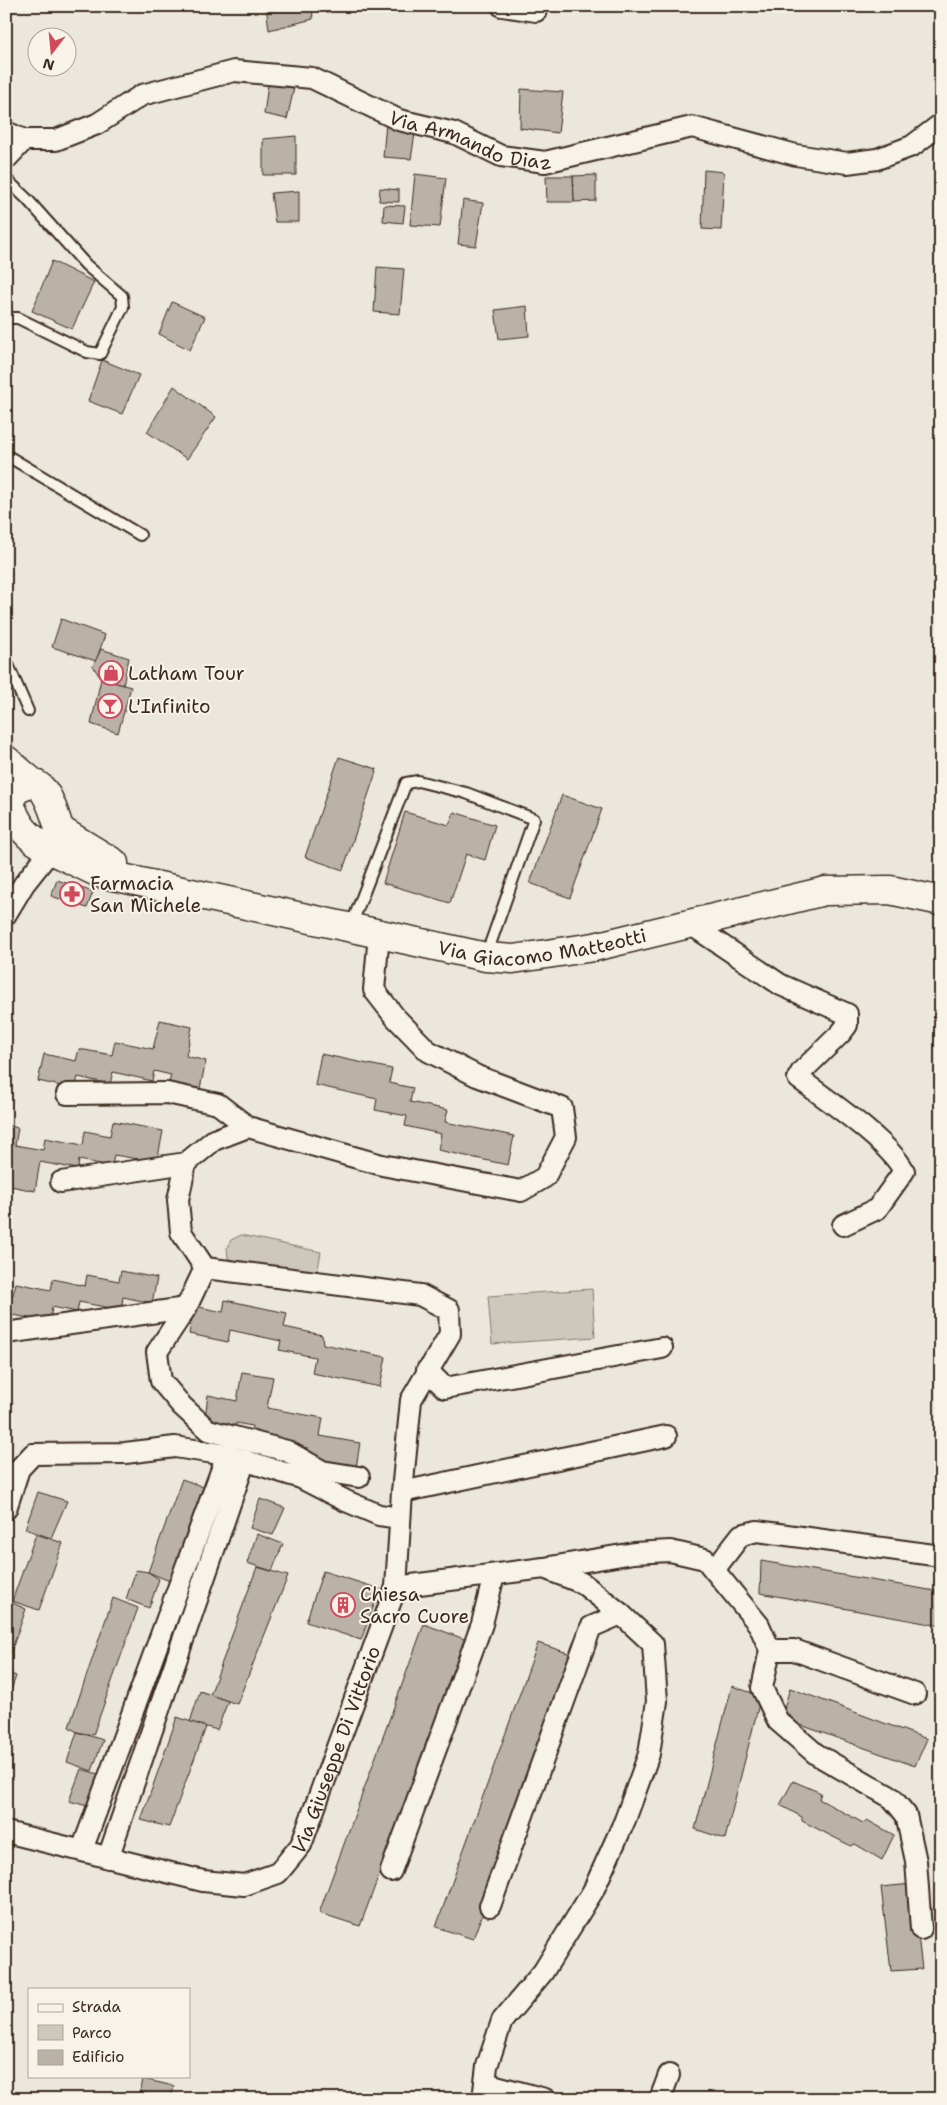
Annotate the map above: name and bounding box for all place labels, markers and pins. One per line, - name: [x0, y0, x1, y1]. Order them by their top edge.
- shop icon: Latham Tour: [98, 660, 124, 686]
- place label: Latham Tour: [128, 661, 245, 686]
- bar icon: L'Infinito: [97, 693, 123, 719]
- place label: L'Infinito: [128, 694, 210, 719]
- place label: Farmacia San Michele: [90, 871, 201, 918]
- pharmacy icon: Farmacia San Michele: [59, 881, 85, 907]
- place label: Chiesa Sacro Cuore: [360, 1582, 469, 1629]
- building icon: Chiesa Sacro Cuore: [330, 1592, 356, 1618]

